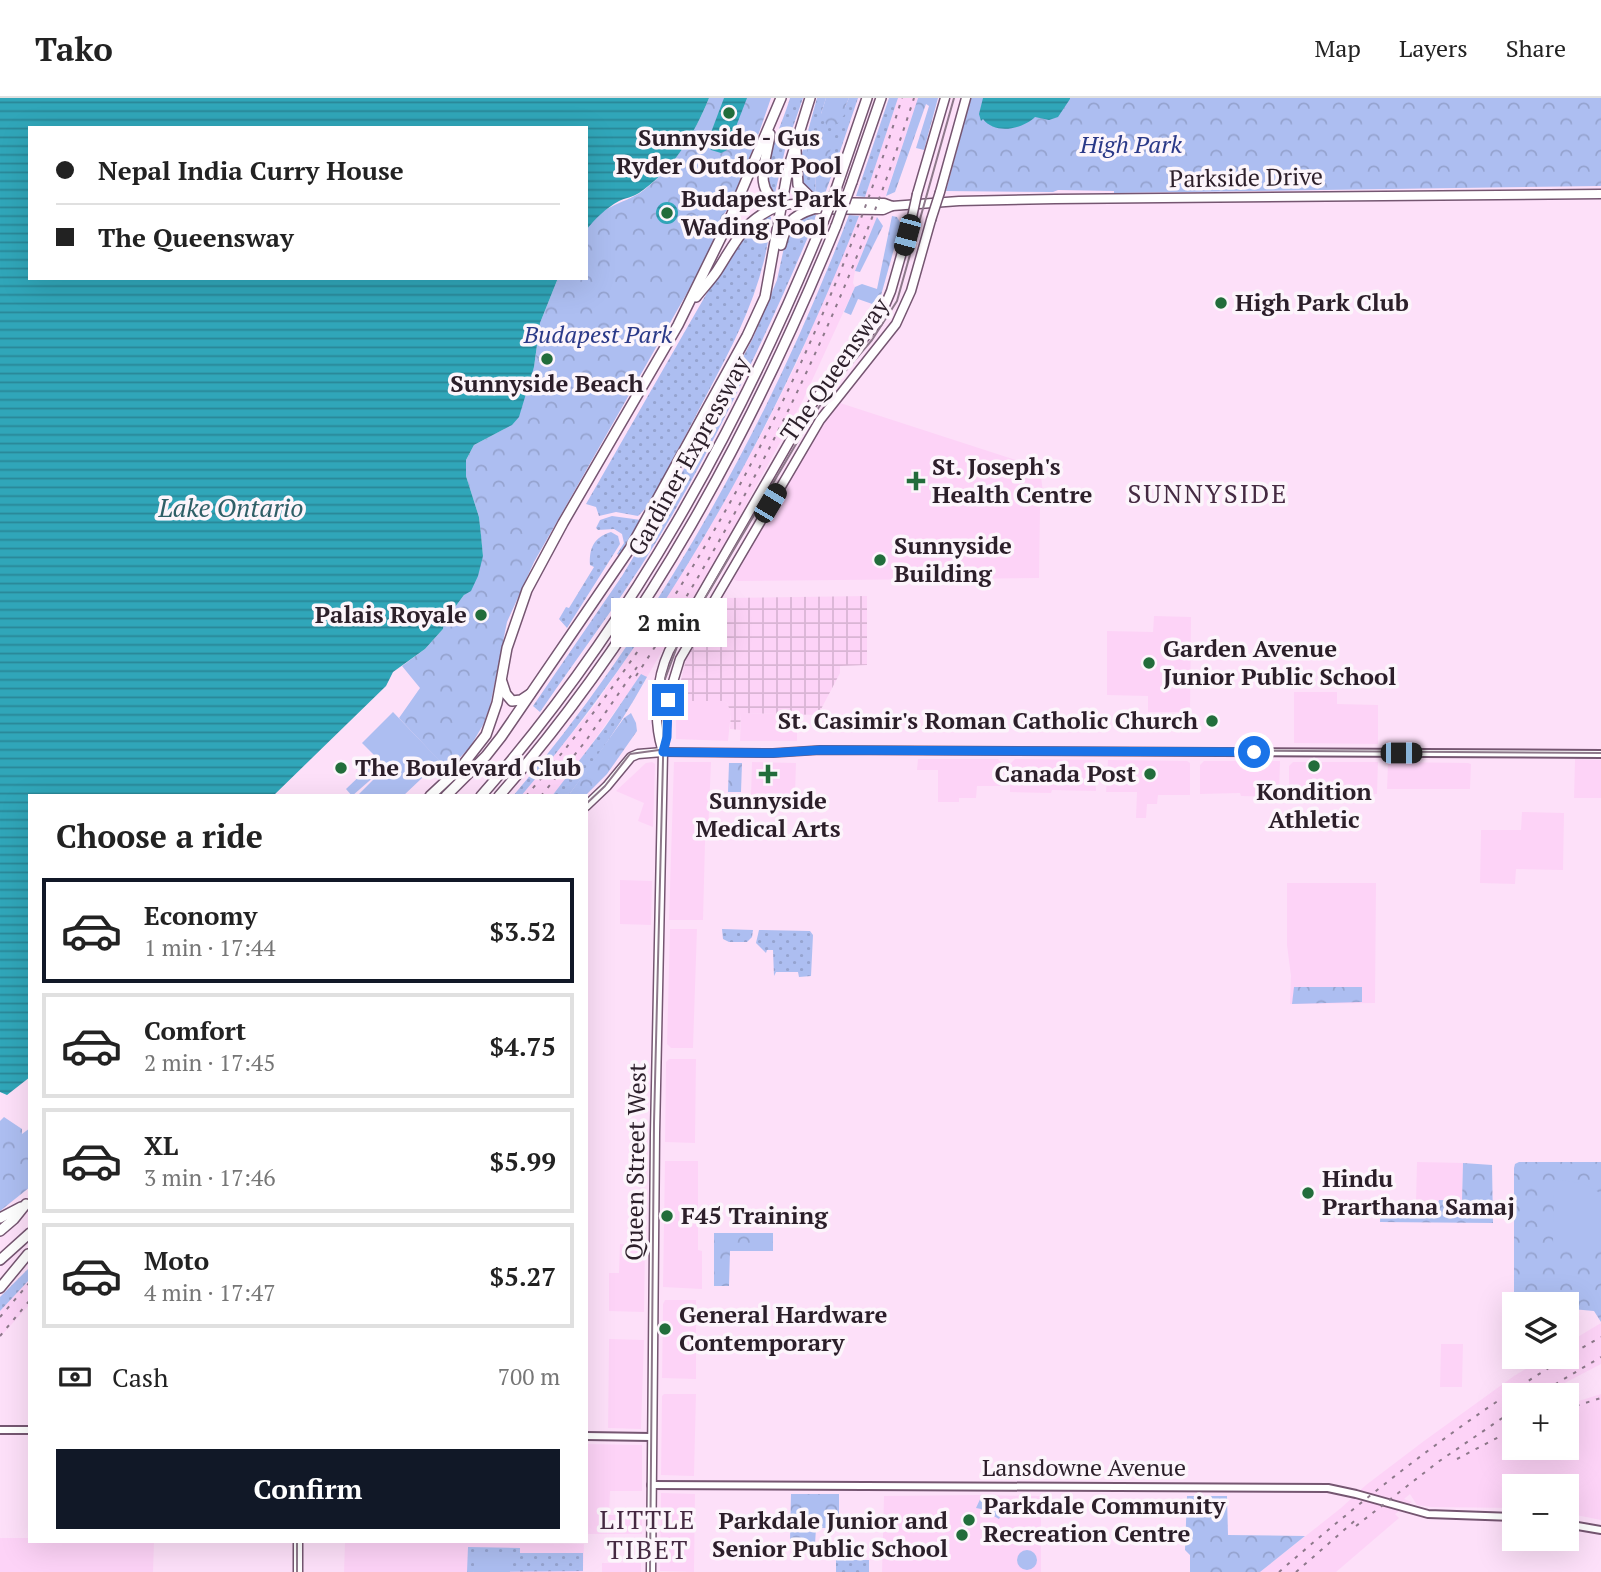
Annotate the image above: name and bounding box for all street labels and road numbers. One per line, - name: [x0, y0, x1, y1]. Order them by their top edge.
- street label: Parkside Drive: [1169, 160, 1323, 194]
- street label: The Queensway: [773, 290, 896, 448]
- street label: Gardiner Expressway: [620, 349, 757, 561]
- street label: Queen Street West: [617, 1063, 653, 1261]
- street label: Lansdowne Avenue: [982, 1451, 1186, 1483]

